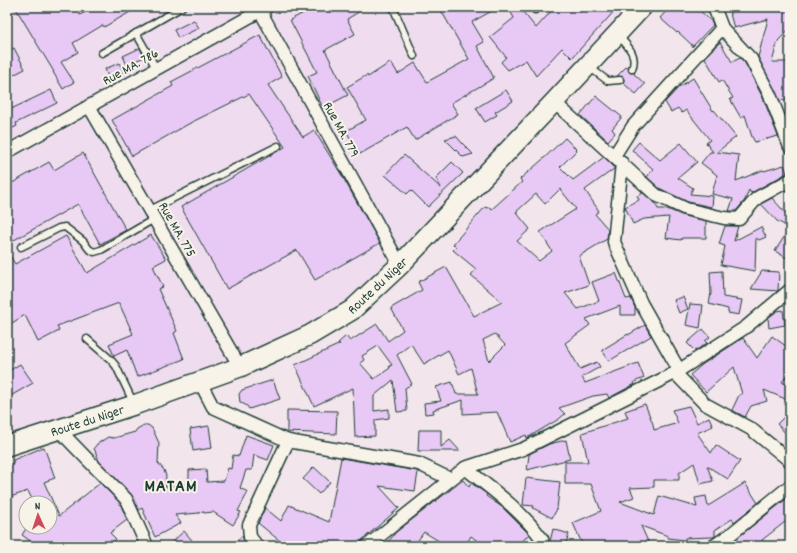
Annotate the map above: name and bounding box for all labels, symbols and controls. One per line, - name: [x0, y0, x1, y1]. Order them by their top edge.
- street label: Rue MA. 786: [99, 44, 163, 91]
- street label: Rue MA. 779: [317, 99, 364, 161]
- street label: Rue MA. 775: [152, 199, 200, 261]
- street label: Route du Niger: [344, 253, 414, 320]
- street label: Route du Niger: [48, 400, 128, 443]
- district label: MATAM: [145, 475, 197, 500]
- north arrow: [18, 495, 58, 535]
- text: N: [34, 499, 41, 515]

